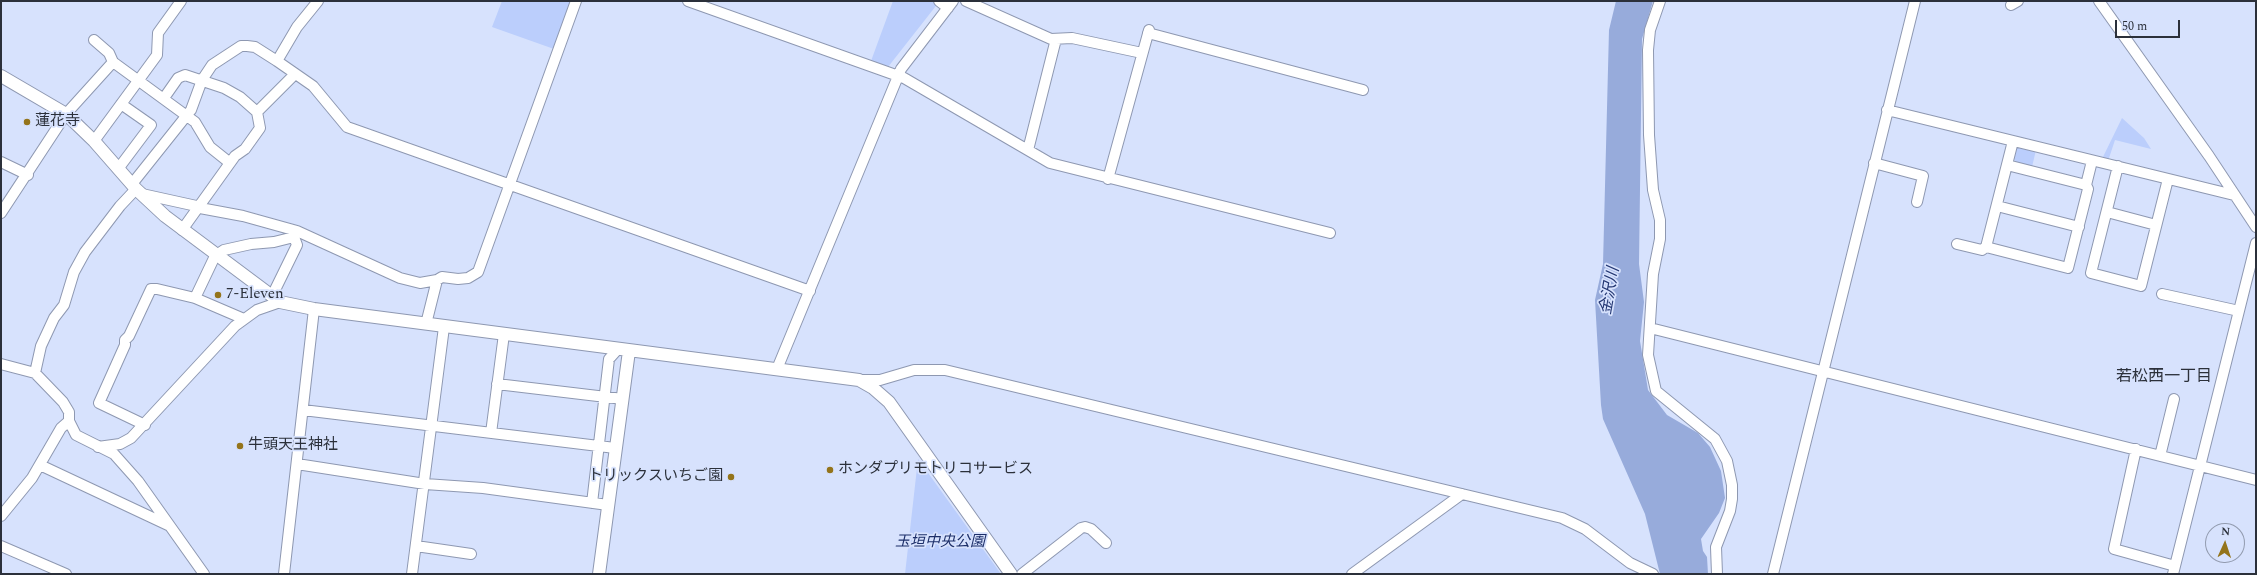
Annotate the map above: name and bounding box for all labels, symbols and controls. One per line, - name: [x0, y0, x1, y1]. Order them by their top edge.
- scale bar: [2117, 12, 2182, 38]
- text: 50 m: [2122, 17, 2147, 36]
- place label: 蓮花寺: [35, 113, 80, 131]
- marker: 蓮花寺: [22, 117, 32, 127]
- water label: 金沢川: [1597, 266, 1625, 316]
- place label: 7-Eleven: [226, 286, 284, 304]
- marker: 7-Eleven: [213, 290, 223, 300]
- district label: 若松西一丁目: [2116, 368, 2212, 388]
- place label: 牛頭天王神社: [248, 437, 338, 455]
- marker: 牛頭天王神社: [235, 441, 245, 451]
- place label: ホンダプリモトリコサービス: [838, 461, 1033, 479]
- marker: ホンダプリモトリコサービス: [825, 465, 835, 475]
- place label: トリックスいちご園: [588, 468, 723, 486]
- marker: トリックスいちご園: [726, 472, 736, 482]
- north arrow: [2205, 523, 2245, 563]
- text: N: [2221, 523, 2231, 540]
- park label: 玉垣中央公園: [895, 534, 985, 552]

